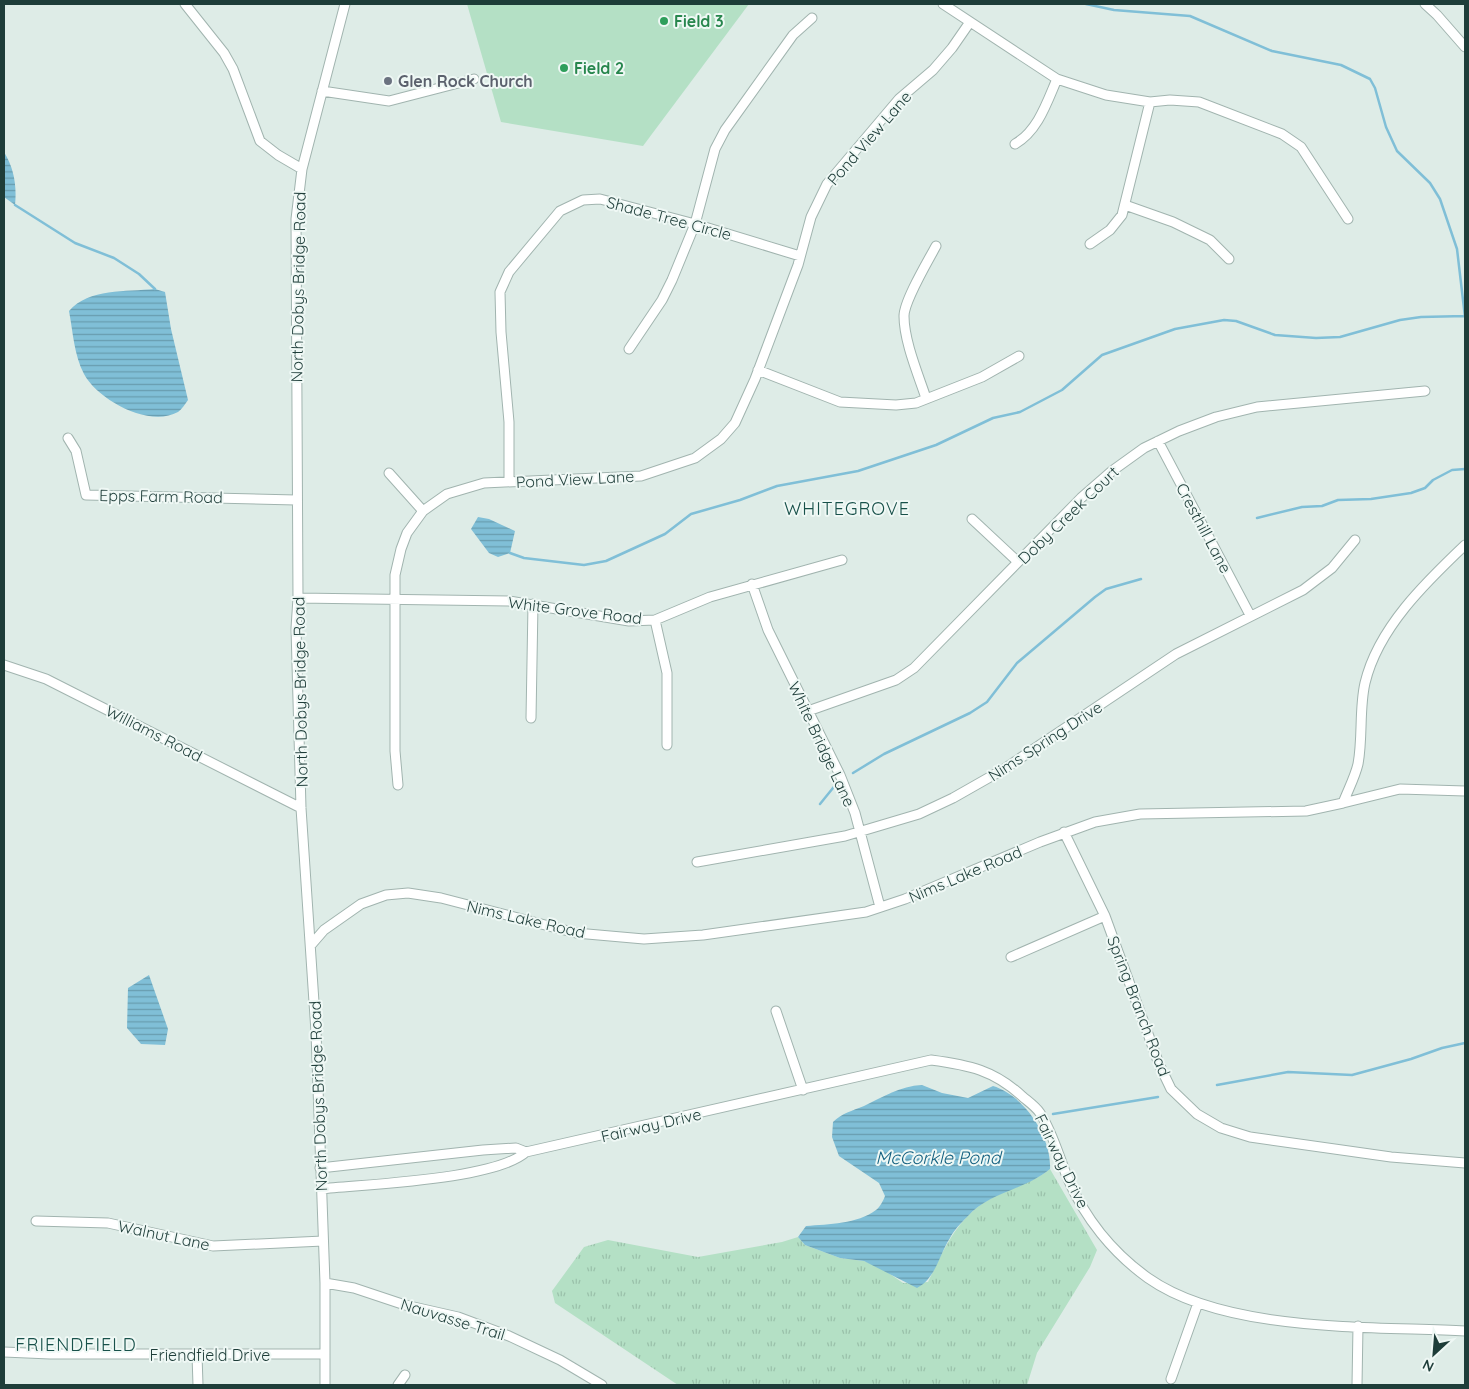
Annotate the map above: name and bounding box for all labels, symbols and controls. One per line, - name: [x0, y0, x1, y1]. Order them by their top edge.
- place label: Field 3: [674, 11, 724, 31]
- marker: Field 3: [658, 15, 670, 27]
- place label: Field 2: [574, 58, 624, 78]
- marker: Field 2: [558, 62, 570, 74]
- place label: Glen Rock Church: [398, 71, 533, 91]
- marker: Glen Rock Church: [382, 75, 394, 87]
- street label: Pond View Lane: [823, 87, 915, 189]
- street label: North Dobys Bridge Road: [286, 192, 310, 382]
- street label: Shade Tree Circle: [604, 192, 734, 244]
- street label: Doby Creek Court: [1013, 462, 1123, 568]
- street label: Pond View Lane: [515, 466, 635, 492]
- street label: Cresthill Lane: [1172, 480, 1236, 576]
- street label: Epps Farm Road: [99, 485, 223, 507]
- district label: WHITEGROVE: [784, 497, 910, 520]
- street label: White Grove Road: [507, 592, 643, 628]
- street label: North Dobys Bridge Road: [288, 597, 312, 787]
- street label: White Bridge Lane: [784, 678, 860, 810]
- street label: Nims Spring Drive: [984, 697, 1106, 785]
- street label: Williams Road: [102, 700, 206, 766]
- street label: Nims Lake Road: [905, 841, 1025, 907]
- street label: Nims Lake Road: [465, 896, 587, 942]
- street label: Spring Branch Road: [1103, 933, 1175, 1079]
- street label: North Dobys Bridge Road: [305, 1000, 331, 1192]
- street label: Fairway Drive: [599, 1104, 703, 1146]
- street label: Fairway Drive: [1031, 1111, 1093, 1211]
- water label: McCorkle Pond: [875, 1146, 1003, 1169]
- street label: Walnut Lane: [116, 1216, 212, 1254]
- street label: Nauvasse Trail: [398, 1294, 508, 1344]
- north arrow: [1409, 1329, 1459, 1379]
- district label: FRIENDFIELD: [15, 1333, 137, 1356]
- street label: Friendfield Drive: [150, 1345, 270, 1365]
- text: N: [1420, 1355, 1437, 1376]

